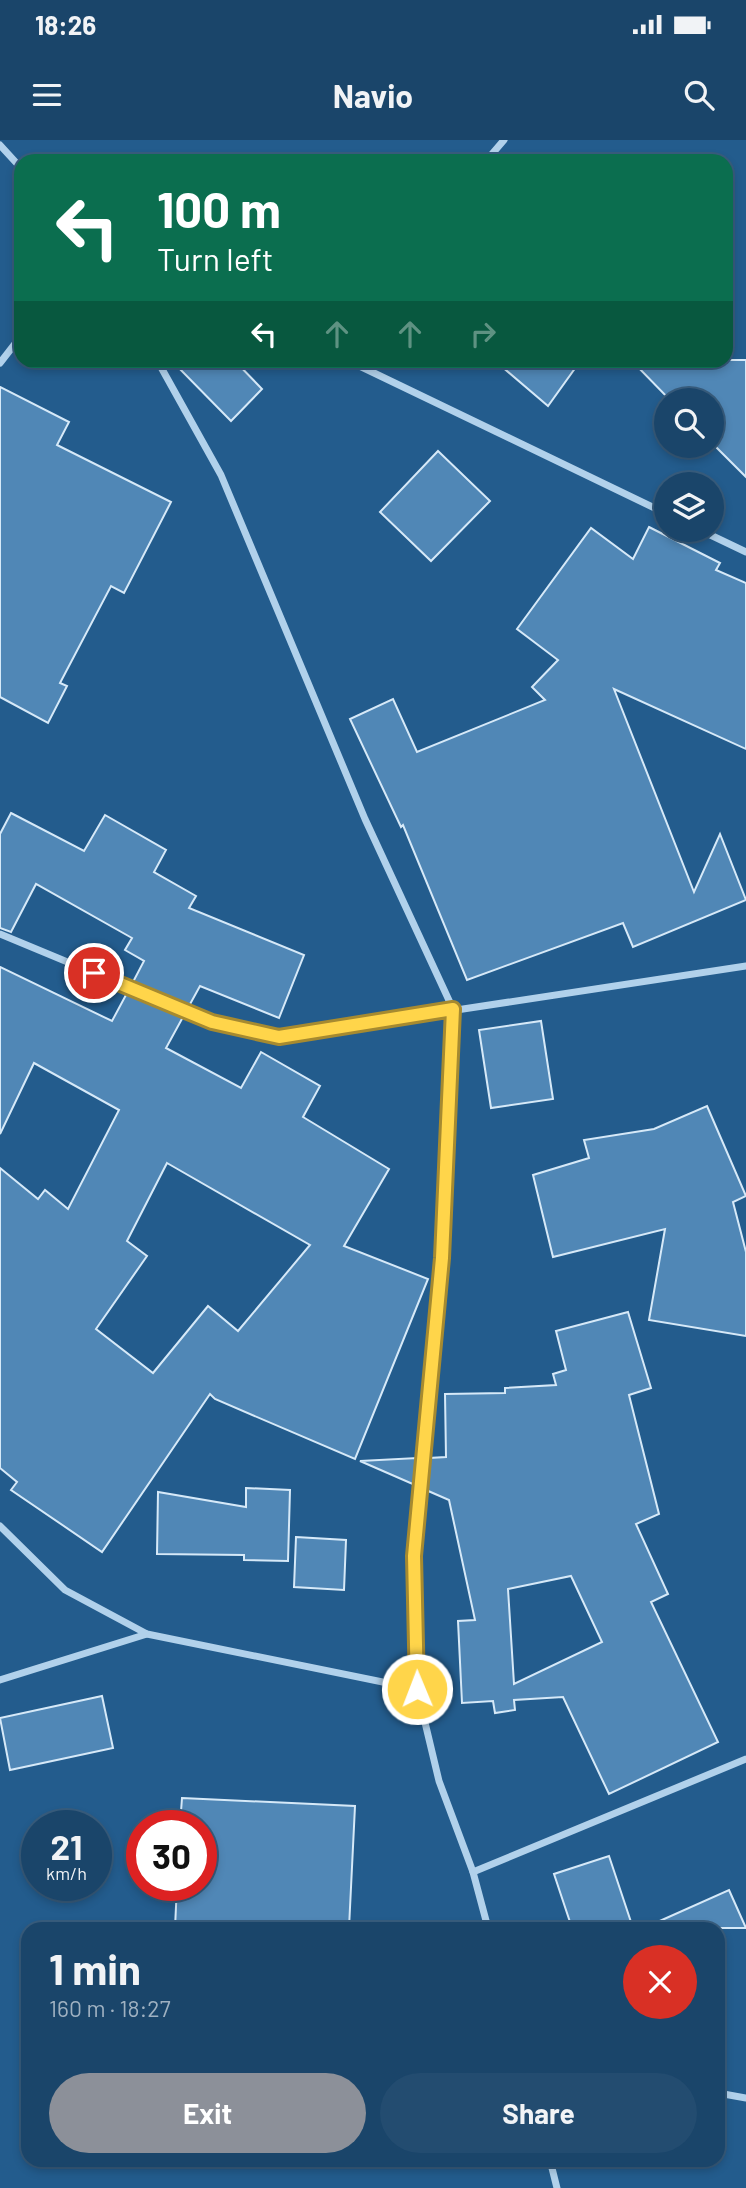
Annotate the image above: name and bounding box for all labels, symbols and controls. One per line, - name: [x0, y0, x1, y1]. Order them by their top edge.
- text: 18:26: [35, 9, 96, 40]
- icon: menu: [28, 76, 66, 114]
- text: Navio: [333, 76, 413, 114]
- icon: search: [680, 76, 718, 114]
- text: 100 m: [157, 179, 281, 238]
- icon: left: [42, 182, 133, 273]
- text: Turn left: [157, 239, 274, 277]
- icon: left: [245, 315, 283, 353]
- icon: ahead: [318, 315, 356, 353]
- icon: ahead: [391, 315, 429, 353]
- icon: right: [464, 315, 502, 353]
- map controls: [654, 388, 724, 542]
- button: search: [654, 388, 724, 458]
- button: layers: [654, 472, 724, 542]
- pin: [64, 943, 124, 1003]
- icon: arrive: [75, 954, 113, 992]
- position arrow: [380, 1652, 454, 1726]
- speed limit sign: 30: [126, 1810, 217, 1901]
- text: 21: [51, 1825, 82, 1867]
- text: km/h: [46, 1862, 87, 1884]
- text: 1 min: [49, 1943, 141, 1993]
- button: close: [623, 1945, 697, 2019]
- text: 160 m · 18:27: [49, 1994, 171, 2022]
- button: Exit: [49, 2073, 366, 2153]
- button: Share: [380, 2073, 697, 2153]

